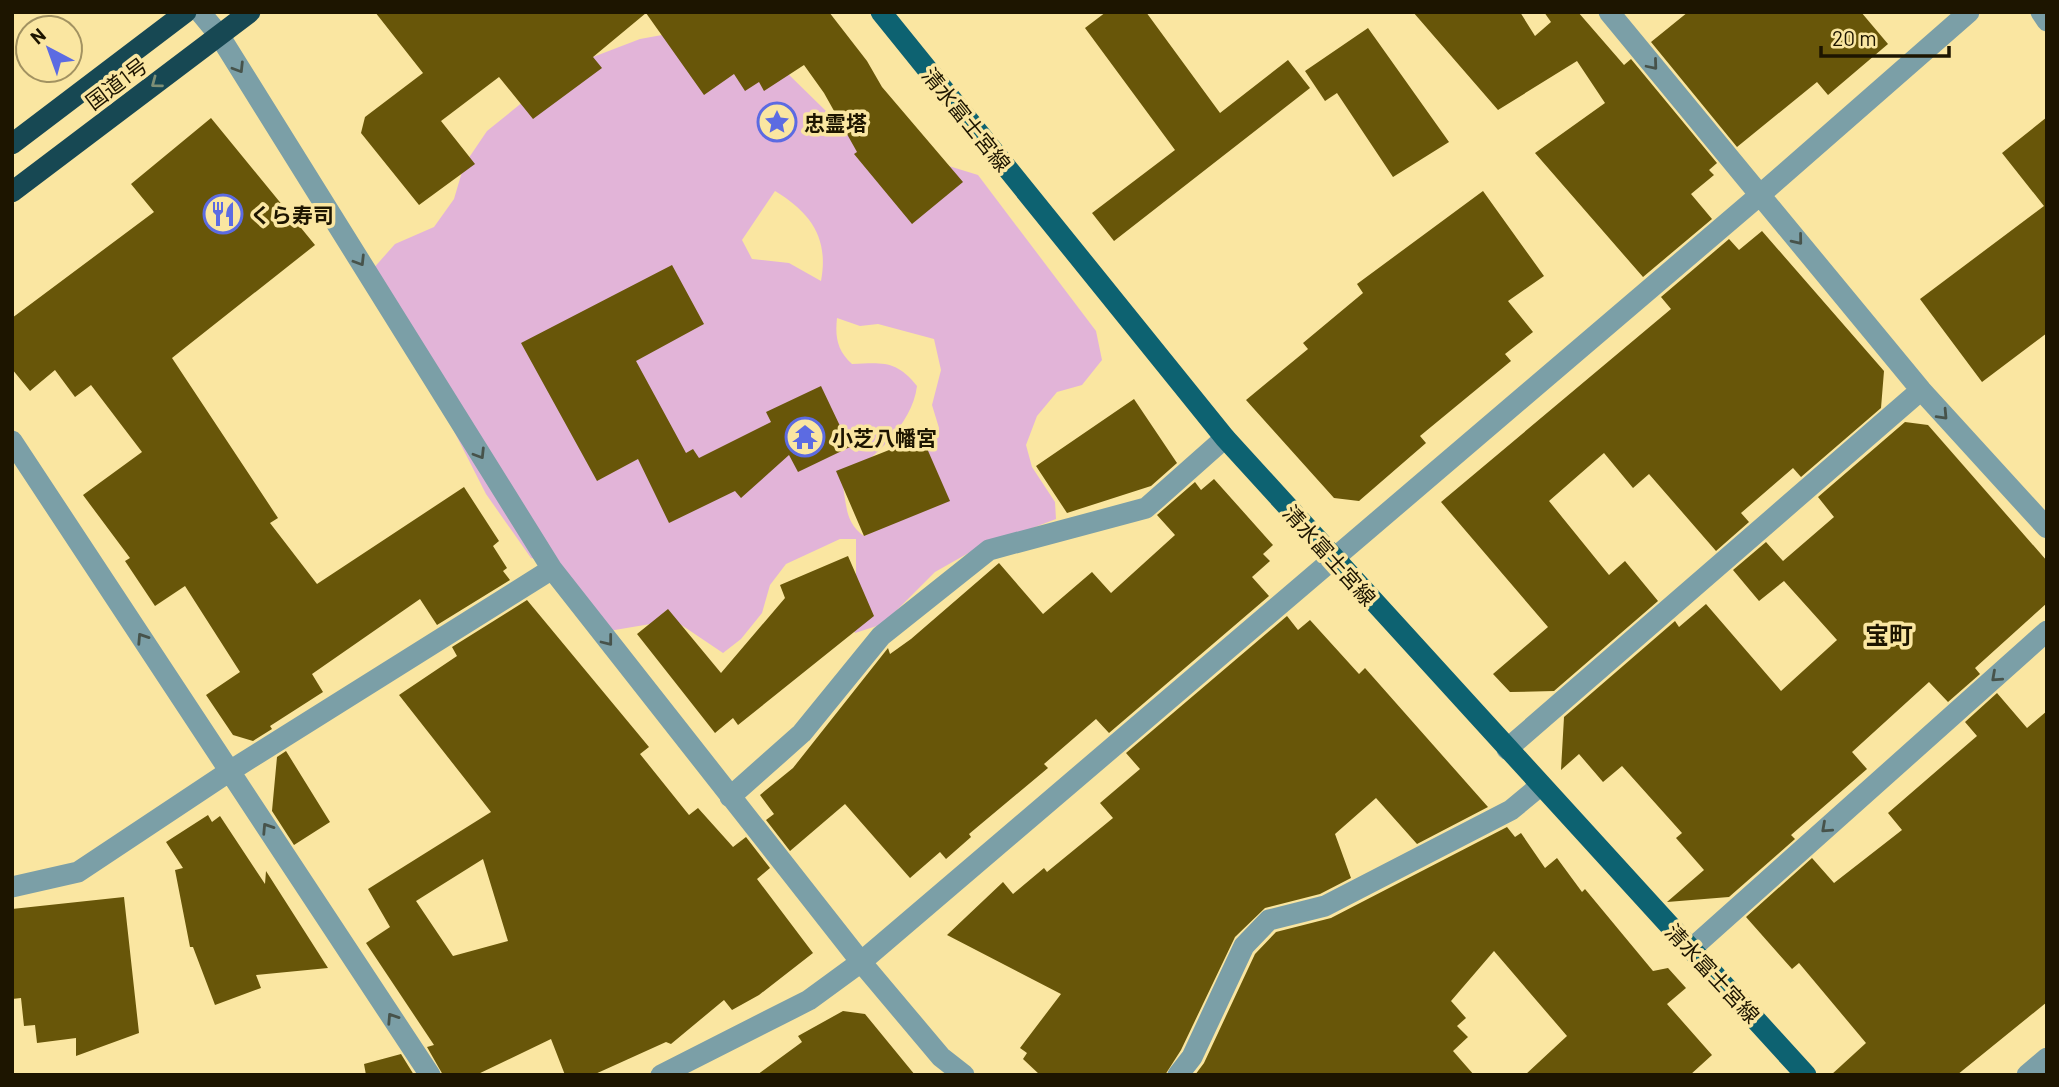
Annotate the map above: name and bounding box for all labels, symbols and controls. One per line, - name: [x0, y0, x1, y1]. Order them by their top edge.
- north arrow: [14, 14, 84, 84]
- scale bar: [1821, 14, 1949, 58]
- text: N: [25, 23, 50, 49]
- text: 20 m: [1832, 25, 1877, 50]
- street label: 国道1号: [80, 52, 152, 114]
- one-way arrow: [1645, 56, 1657, 69]
- one-way arrow: [231, 60, 244, 73]
- street label: 清水富士宮線: [918, 62, 1016, 176]
- one-way arrow: [152, 75, 164, 87]
- place icon: 忠霊塔: [756, 101, 798, 143]
- place label: 忠霊塔: [804, 110, 867, 135]
- restaurant icon: くら寿司: [202, 193, 244, 235]
- place label: くら寿司: [250, 202, 334, 227]
- one-way arrow: [1790, 231, 1802, 244]
- one-way arrow: [351, 253, 364, 266]
- one-way arrow: [1935, 407, 1948, 420]
- temple icon: 小芝八幡宮: [784, 416, 826, 458]
- place label: 小芝八幡宮: [832, 425, 937, 450]
- one-way arrow: [472, 446, 485, 459]
- street label: 清水富士宮線: [1279, 500, 1381, 610]
- district label: 宝町: [1865, 620, 1913, 649]
- one-way arrow: [137, 632, 150, 645]
- one-way arrow: [600, 634, 613, 646]
- one-way arrow: [1991, 669, 2004, 681]
- one-way arrow: [1821, 820, 1834, 832]
- one-way arrow: [263, 822, 276, 835]
- street label: 清水富士宮線: [1661, 918, 1765, 1028]
- one-way arrow: [388, 1012, 401, 1025]

